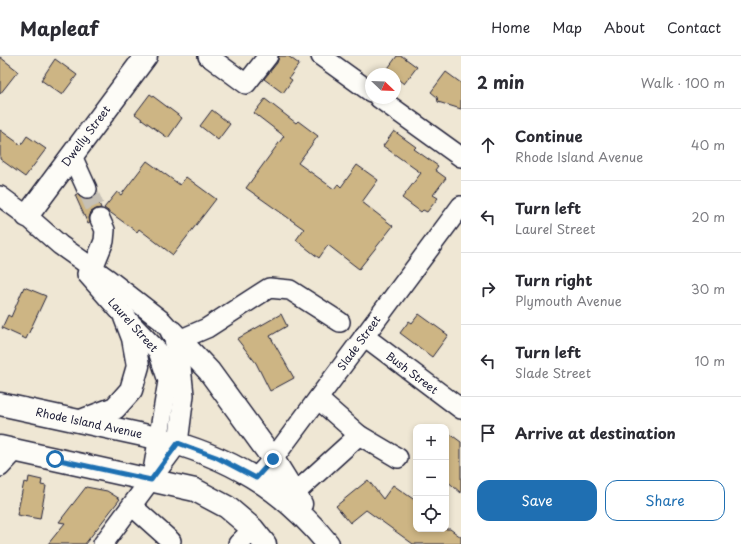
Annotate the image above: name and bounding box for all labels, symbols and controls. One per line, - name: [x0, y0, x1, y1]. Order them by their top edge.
- text: Mapleaf: [20, 14, 98, 42]
- text: Home: [491, 17, 530, 38]
- text: Map: [552, 17, 582, 38]
- text: About: [604, 17, 645, 38]
- text: Contact: [667, 17, 721, 38]
- north arrow: [365, 68, 401, 104]
- text: 2 min: [477, 69, 524, 95]
- text: Walk · 100 m: [641, 73, 725, 92]
- street label: Dwelly Street: [57, 101, 115, 170]
- text: Continue: [515, 124, 583, 147]
- icon: ahead: [477, 134, 499, 156]
- text: 40 m: [691, 135, 725, 154]
- text: Rhode Island Avenue: [515, 147, 643, 166]
- text: Turn left: [515, 196, 581, 219]
- icon: left: [477, 206, 499, 228]
- text: 20 m: [691, 207, 725, 226]
- text: Laurel Street: [515, 219, 595, 238]
- text: Turn right: [515, 268, 592, 291]
- icon: right: [477, 278, 499, 300]
- text: 30 m: [691, 279, 725, 298]
- text: Plymouth Avenue: [515, 291, 622, 310]
- street label: Laurel Street: [104, 294, 163, 356]
- street label: Slade Street: [333, 311, 385, 374]
- text: Turn left: [515, 340, 581, 363]
- street label: Bush Street: [383, 347, 442, 398]
- icon: left: [477, 350, 499, 372]
- text: 10 m: [695, 351, 725, 370]
- text: Slade Street: [515, 363, 591, 382]
- street label: Rhode Island Avenue: [34, 403, 144, 442]
- text: Arrive at destination: [515, 421, 676, 444]
- icon: arrive: [477, 422, 499, 444]
- map controls: [413, 424, 449, 532]
- button: +: [413, 424, 449, 460]
- route start: [46, 450, 64, 468]
- route end: [264, 450, 282, 468]
- button: −: [413, 460, 449, 496]
- button: Save: [477, 480, 597, 521]
- button: Share: [605, 480, 725, 521]
- button: locate: [413, 496, 449, 532]

